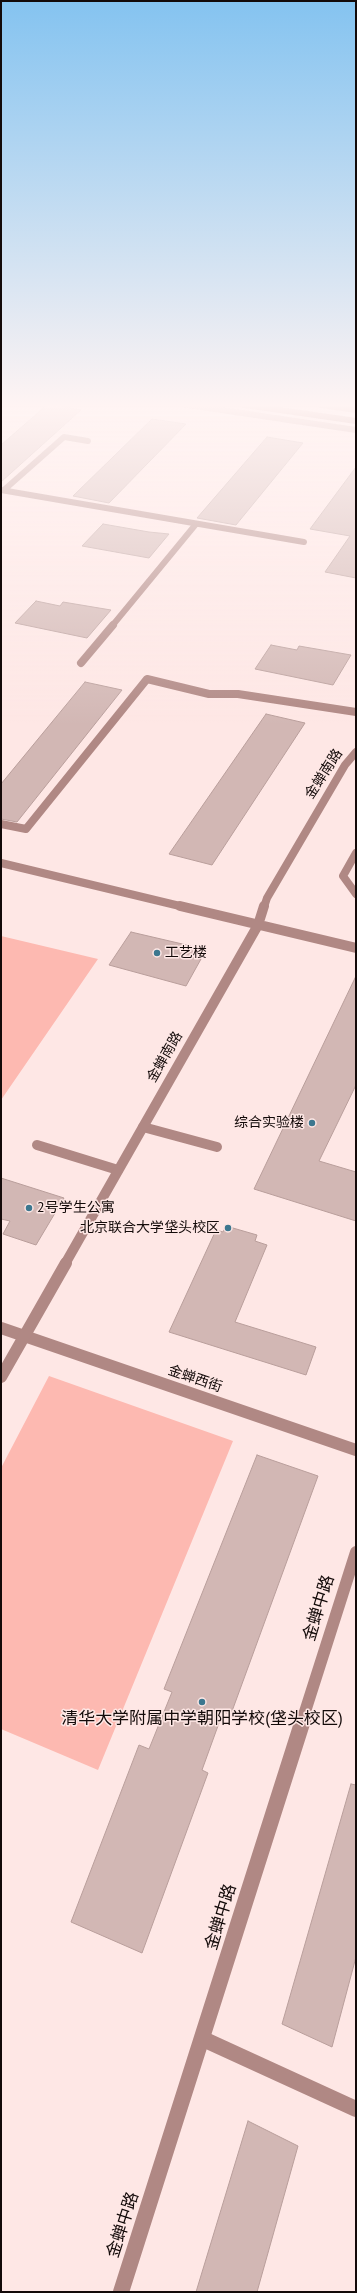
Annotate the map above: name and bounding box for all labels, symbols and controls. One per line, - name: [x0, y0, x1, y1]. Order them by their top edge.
- street label: 金蝉南路: [302, 746, 346, 802]
- place label: 工艺楼: [165, 945, 207, 961]
- marker: 工艺楼: [152, 948, 162, 958]
- street label: 金蝉南路: [144, 1029, 186, 1085]
- place label: 综合实验楼: [234, 1115, 304, 1131]
- marker: 综合实验楼: [307, 1118, 317, 1128]
- place label: 2号学生公寓: [37, 1200, 115, 1216]
- marker: 2号学生公寓: [24, 1203, 34, 1213]
- place label: 北京联合大学垡头校区: [80, 1220, 220, 1236]
- marker: 北京联合大学垡头校区: [223, 1223, 233, 1233]
- street label: 金蝉西街: [166, 1362, 224, 1396]
- street label: 金蝉中路: [299, 1573, 339, 1643]
- marker: 清华大学附属中学朝阳学校(垡头校区): [197, 1697, 207, 1707]
- place label: 清华大学附属中学朝阳学校(垡头校区): [61, 1709, 343, 1729]
- street label: 金蝉中路: [201, 1882, 241, 1952]
- street label: 金蝉中路: [103, 2190, 143, 2260]

